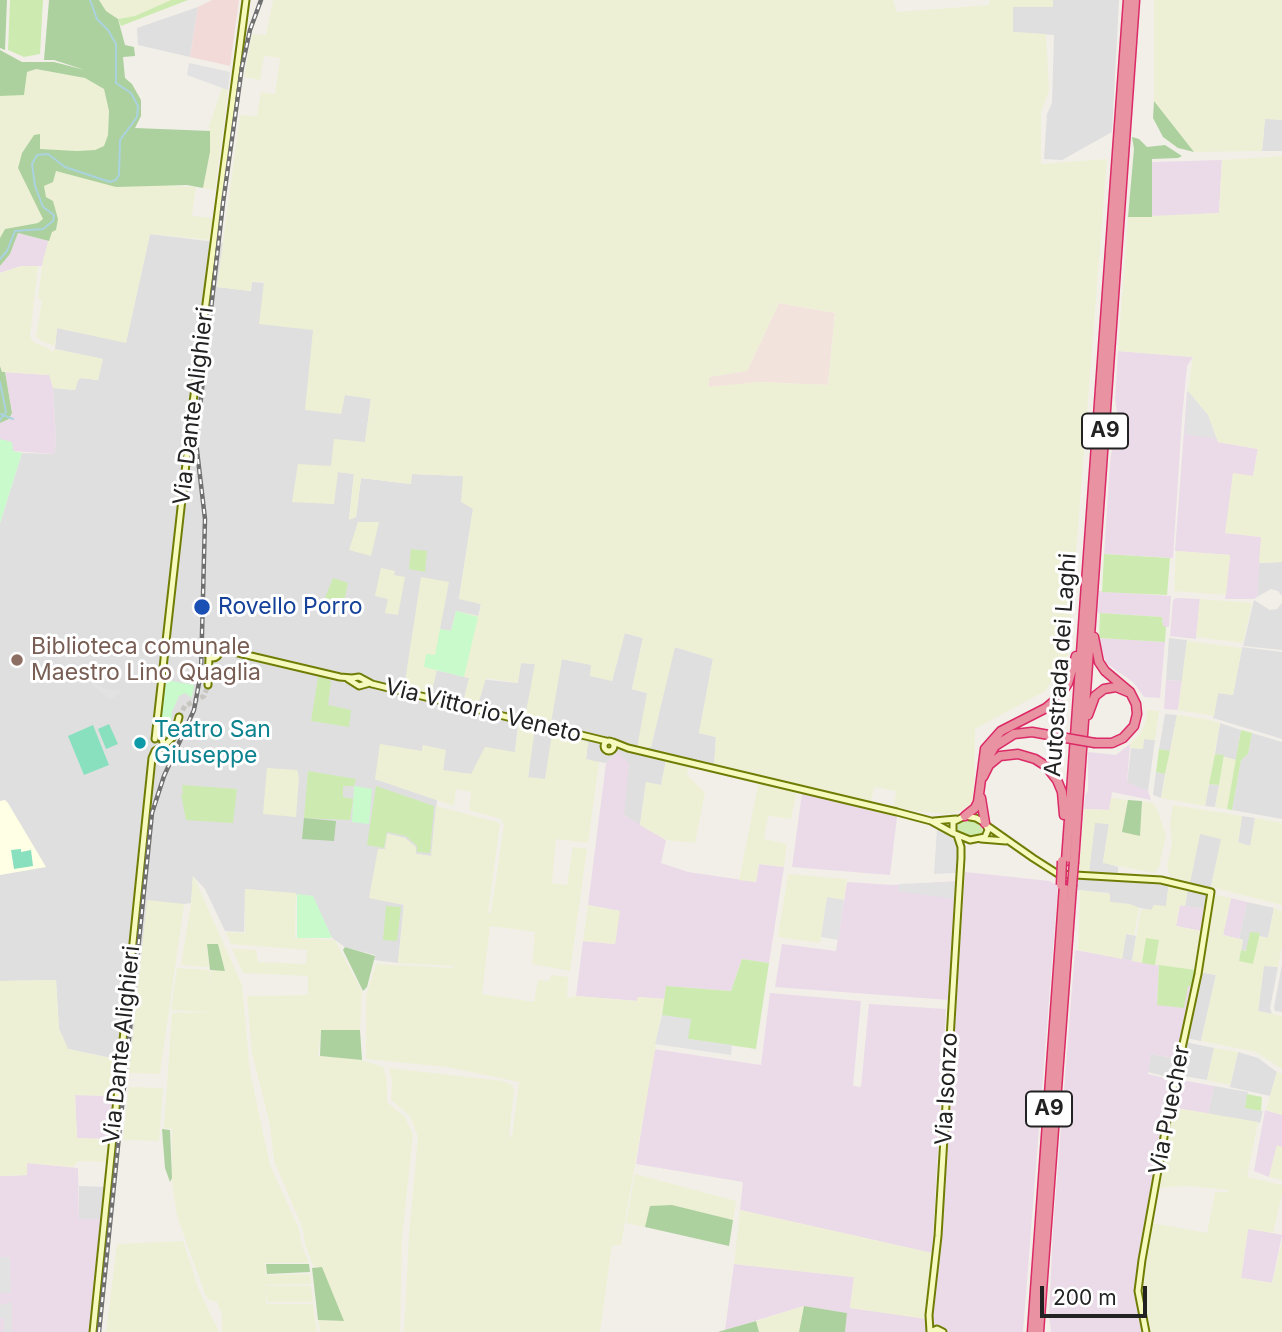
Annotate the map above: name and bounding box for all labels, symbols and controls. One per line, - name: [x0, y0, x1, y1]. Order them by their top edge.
- street label: Via Dante Alighieri: [168, 305, 220, 507]
- road number: A9: [1082, 414, 1128, 448]
- street label: Autostrada dei Laghi: [1039, 552, 1083, 778]
- place label: Rovello Porro: [218, 593, 363, 621]
- marker: Rovello Porro: [192, 597, 212, 617]
- place label: Biblioteca comunale Maestro Lino Quaglia: [31, 633, 261, 687]
- marker: Biblioteca comunale Maestro Lino Quaglia: [9, 652, 25, 668]
- street label: Via Vittorio Veneto: [382, 673, 584, 749]
- place label: Teatro San Giuseppe: [154, 716, 271, 770]
- marker: Teatro San Giuseppe: [132, 735, 148, 751]
- street label: Via Dante Alighieri: [98, 944, 146, 1146]
- street label: Via Isonzo: [930, 1032, 964, 1146]
- street label: Via Puecher: [1144, 1043, 1196, 1177]
- road number: A9: [1026, 1092, 1072, 1126]
- scale bar: [1044, 1272, 1151, 1316]
- text: 200 m: [1053, 1285, 1117, 1310]

